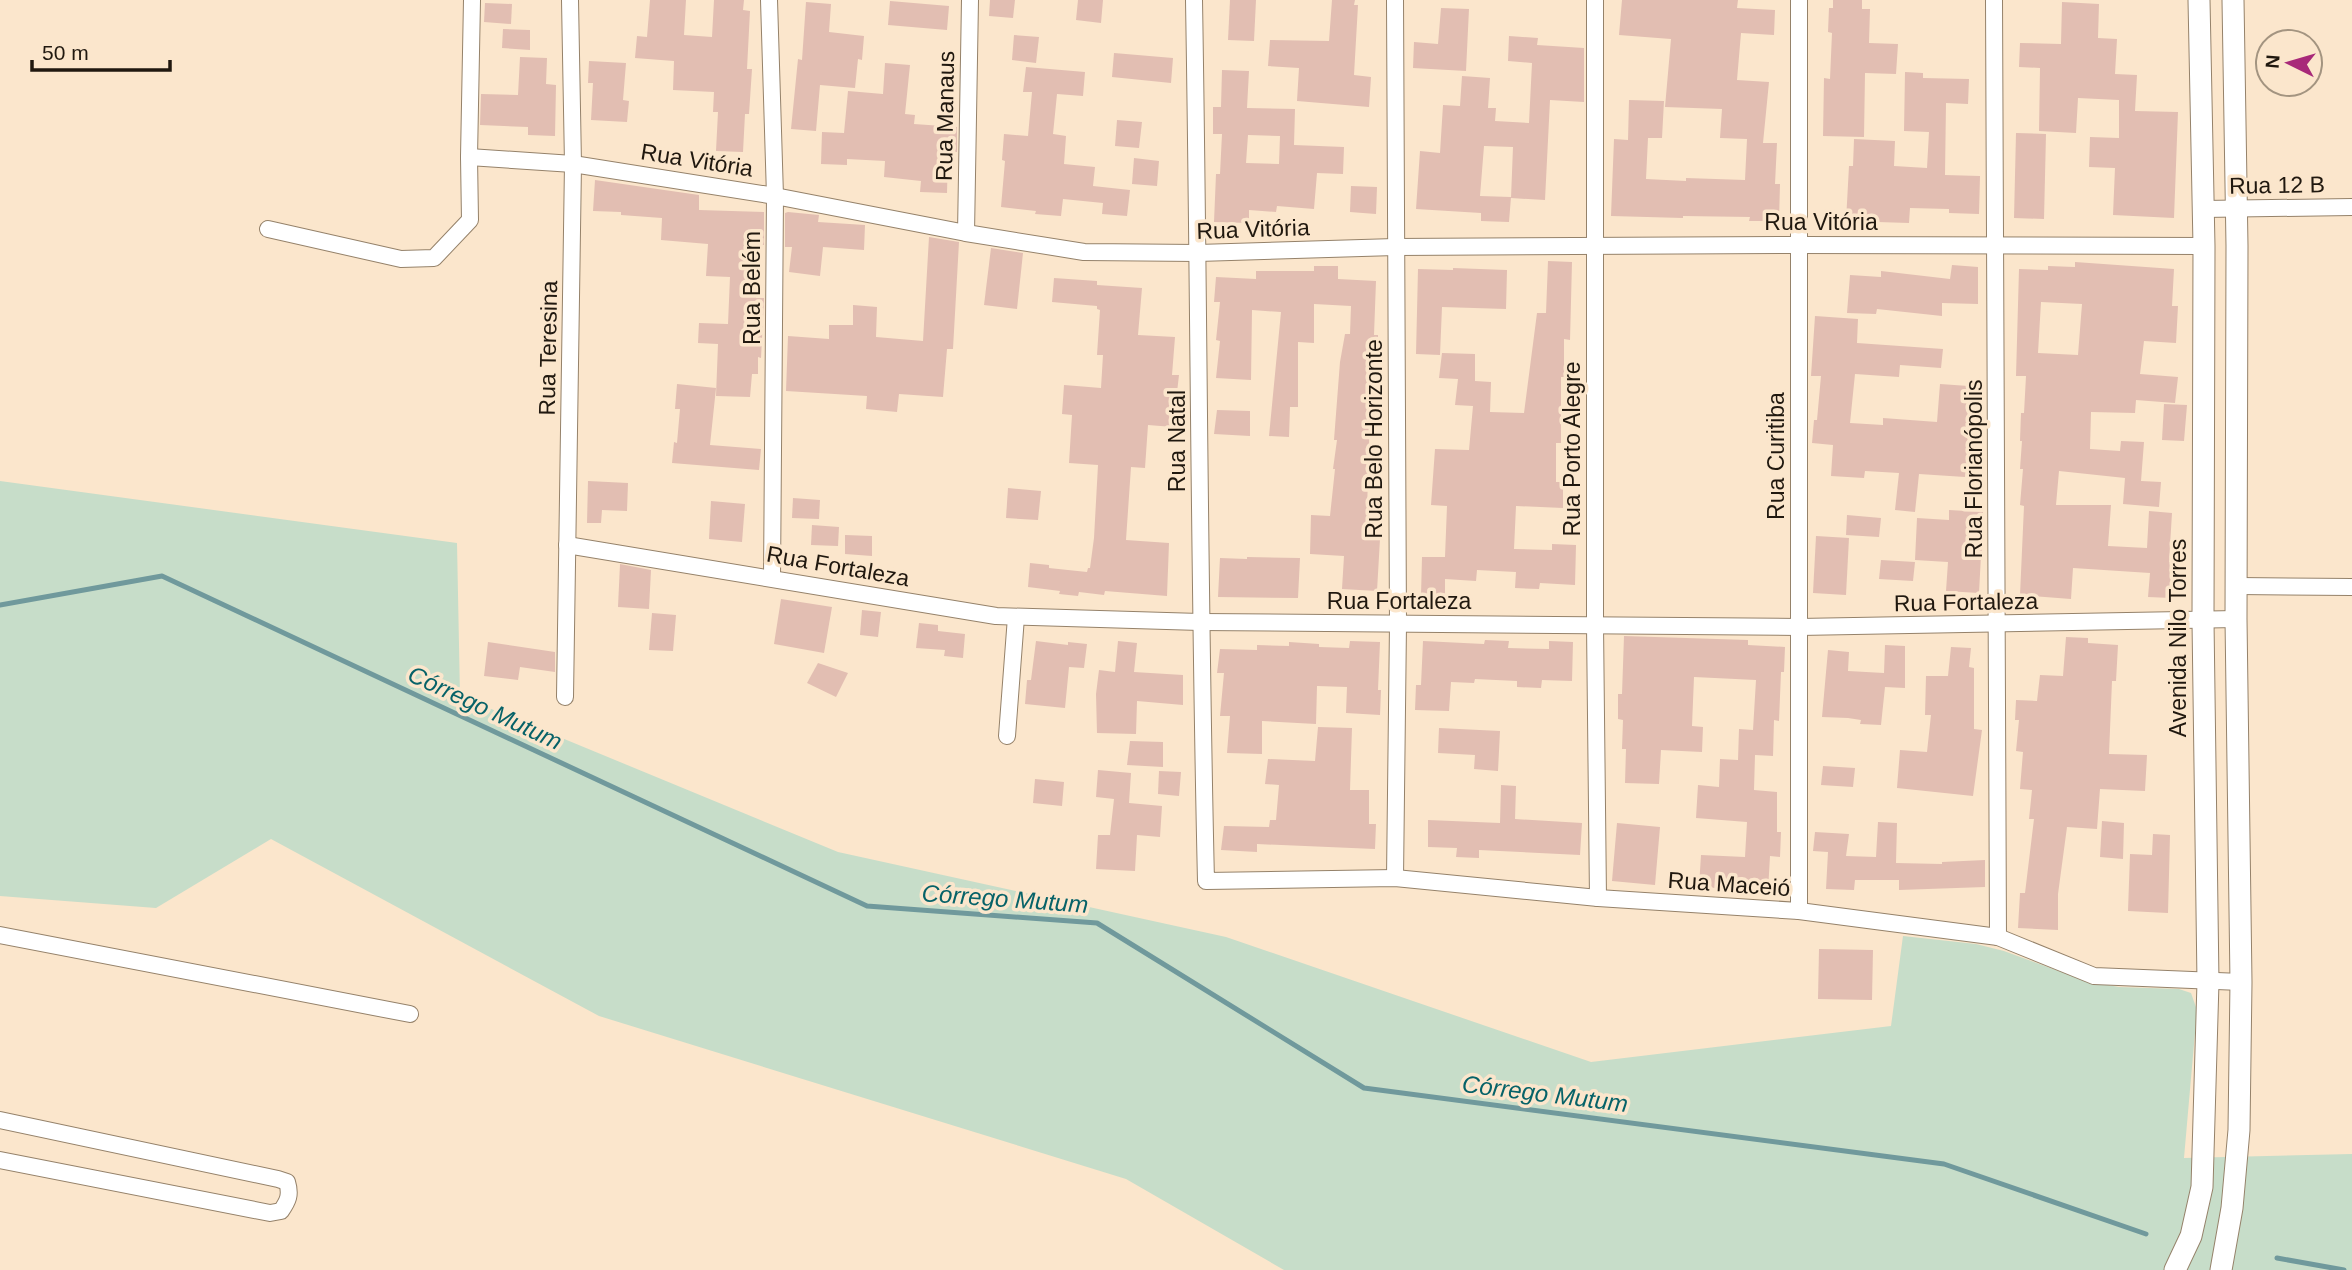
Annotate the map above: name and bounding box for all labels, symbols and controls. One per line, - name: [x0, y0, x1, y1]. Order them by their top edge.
- scale bar: [32, 28, 170, 72]
- north arrow: [2254, 28, 2324, 98]
- text: 50 m: [42, 41, 89, 64]
- street label: Rua Manaus: [931, 51, 959, 181]
- text: N: [2262, 54, 2284, 69]
- street label: Rua Vitória: [639, 138, 755, 182]
- street label: Rua 12 B: [2229, 171, 2325, 199]
- street label: Rua Vitória: [1764, 209, 1878, 235]
- street label: Rua Vitória: [1196, 214, 1310, 244]
- street label: Rua Belém: [739, 231, 765, 345]
- street label: Rua Teresina: [534, 280, 562, 416]
- street label: Rua Belo Horizonte: [1361, 339, 1387, 539]
- street label: Rua Porto Alegre: [1559, 361, 1585, 537]
- street label: Rua Florianópolis: [1961, 380, 1987, 558]
- street label: Rua Natal: [1164, 390, 1190, 492]
- street label: Rua Curitiba: [1763, 392, 1789, 520]
- street label: Avenida Nilo Torres: [2165, 539, 2191, 737]
- street label: Rua Fortaleza: [765, 541, 912, 591]
- street label: Rua Fortaleza: [1327, 588, 1471, 614]
- street label: Rua Fortaleza: [1894, 588, 2039, 616]
- water label: Córrego Mutum: [404, 660, 566, 755]
- street label: Rua Maceió: [1667, 867, 1791, 901]
- water label: Córrego Mutum: [921, 879, 1089, 918]
- water label: Córrego Mutum: [1461, 1070, 1629, 1117]

